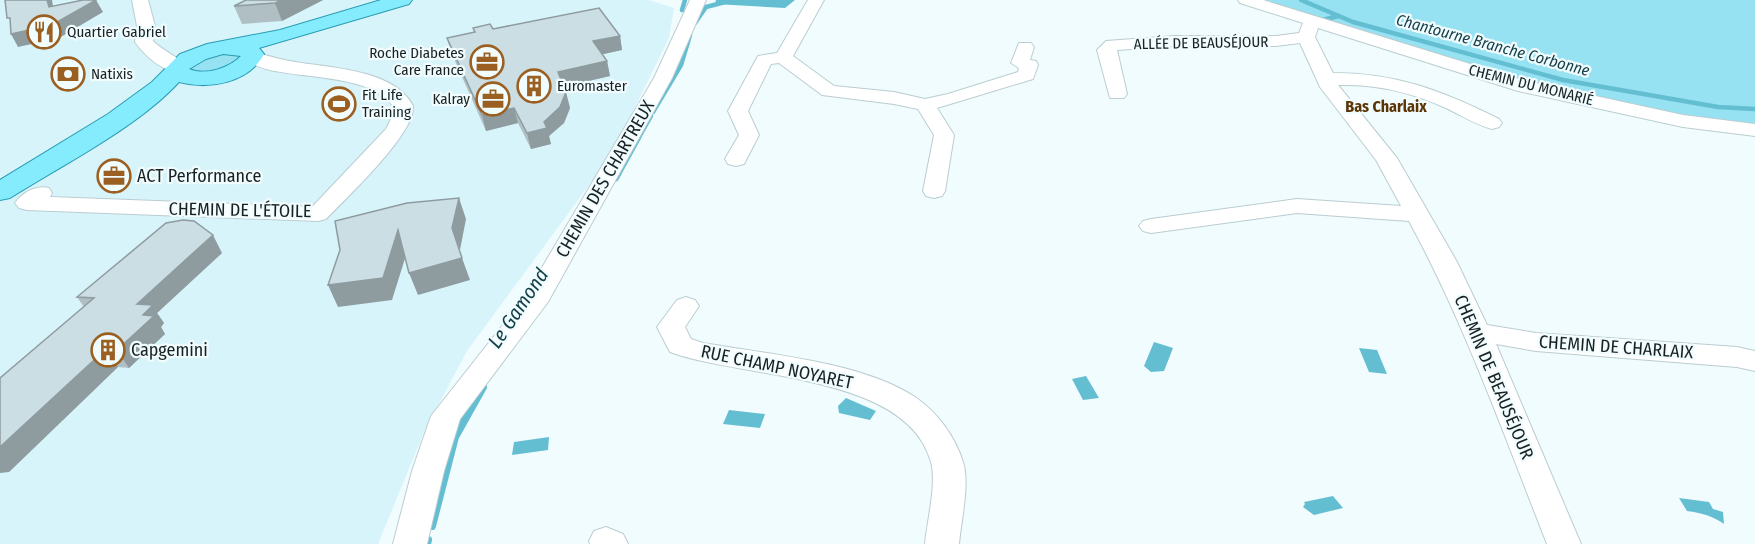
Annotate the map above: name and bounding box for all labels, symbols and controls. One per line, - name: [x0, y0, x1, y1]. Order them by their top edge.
- water label: Chantourne Branche Corbonne: [1394, 10, 1592, 80]
- restaurant icon: Quartier Gabriel: [26, 14, 62, 50]
- place label: Quartier Gabriel: [67, 23, 166, 41]
- street label: ALLÉE DE BEAUSÉJOUR: [1134, 33, 1268, 53]
- place label: Roche Diabetes Care France: [369, 44, 464, 79]
- office icon: Roche Diabetes Care France: [469, 44, 505, 80]
- bank icon: Natixis: [50, 56, 86, 92]
- street label: CHEMIN DU MONARIÉ: [1467, 61, 1595, 109]
- place label: Natixis: [91, 65, 133, 83]
- building icon: Euromaster: [516, 68, 552, 104]
- place label: Euromaster: [557, 77, 628, 95]
- office icon: Kalray: [475, 81, 511, 117]
- sports icon: Fit Life Training: [321, 86, 357, 122]
- place label: Fit Life Training: [362, 86, 411, 121]
- place label: Kalray: [432, 90, 470, 108]
- street label: CHEMIN DES CHARTREUX: [551, 96, 659, 262]
- district label: Bas Charlaix: [1345, 97, 1427, 116]
- office icon: ACT Performance: [96, 158, 132, 194]
- place label: ACT Performance: [137, 165, 261, 187]
- street label: CHEMIN DE L'ÉTOILE: [168, 197, 312, 222]
- water label: Le Gamond: [483, 263, 554, 352]
- street label: CHEMIN DE BEAUSÉJOUR: [1449, 291, 1540, 463]
- street label: CHEMIN DE CHARLAIX: [1538, 331, 1694, 363]
- building icon: Capgemini: [90, 332, 126, 368]
- place label: Capgemini: [131, 339, 208, 361]
- street label: RUE CHAMP NOYARET: [699, 340, 856, 394]

